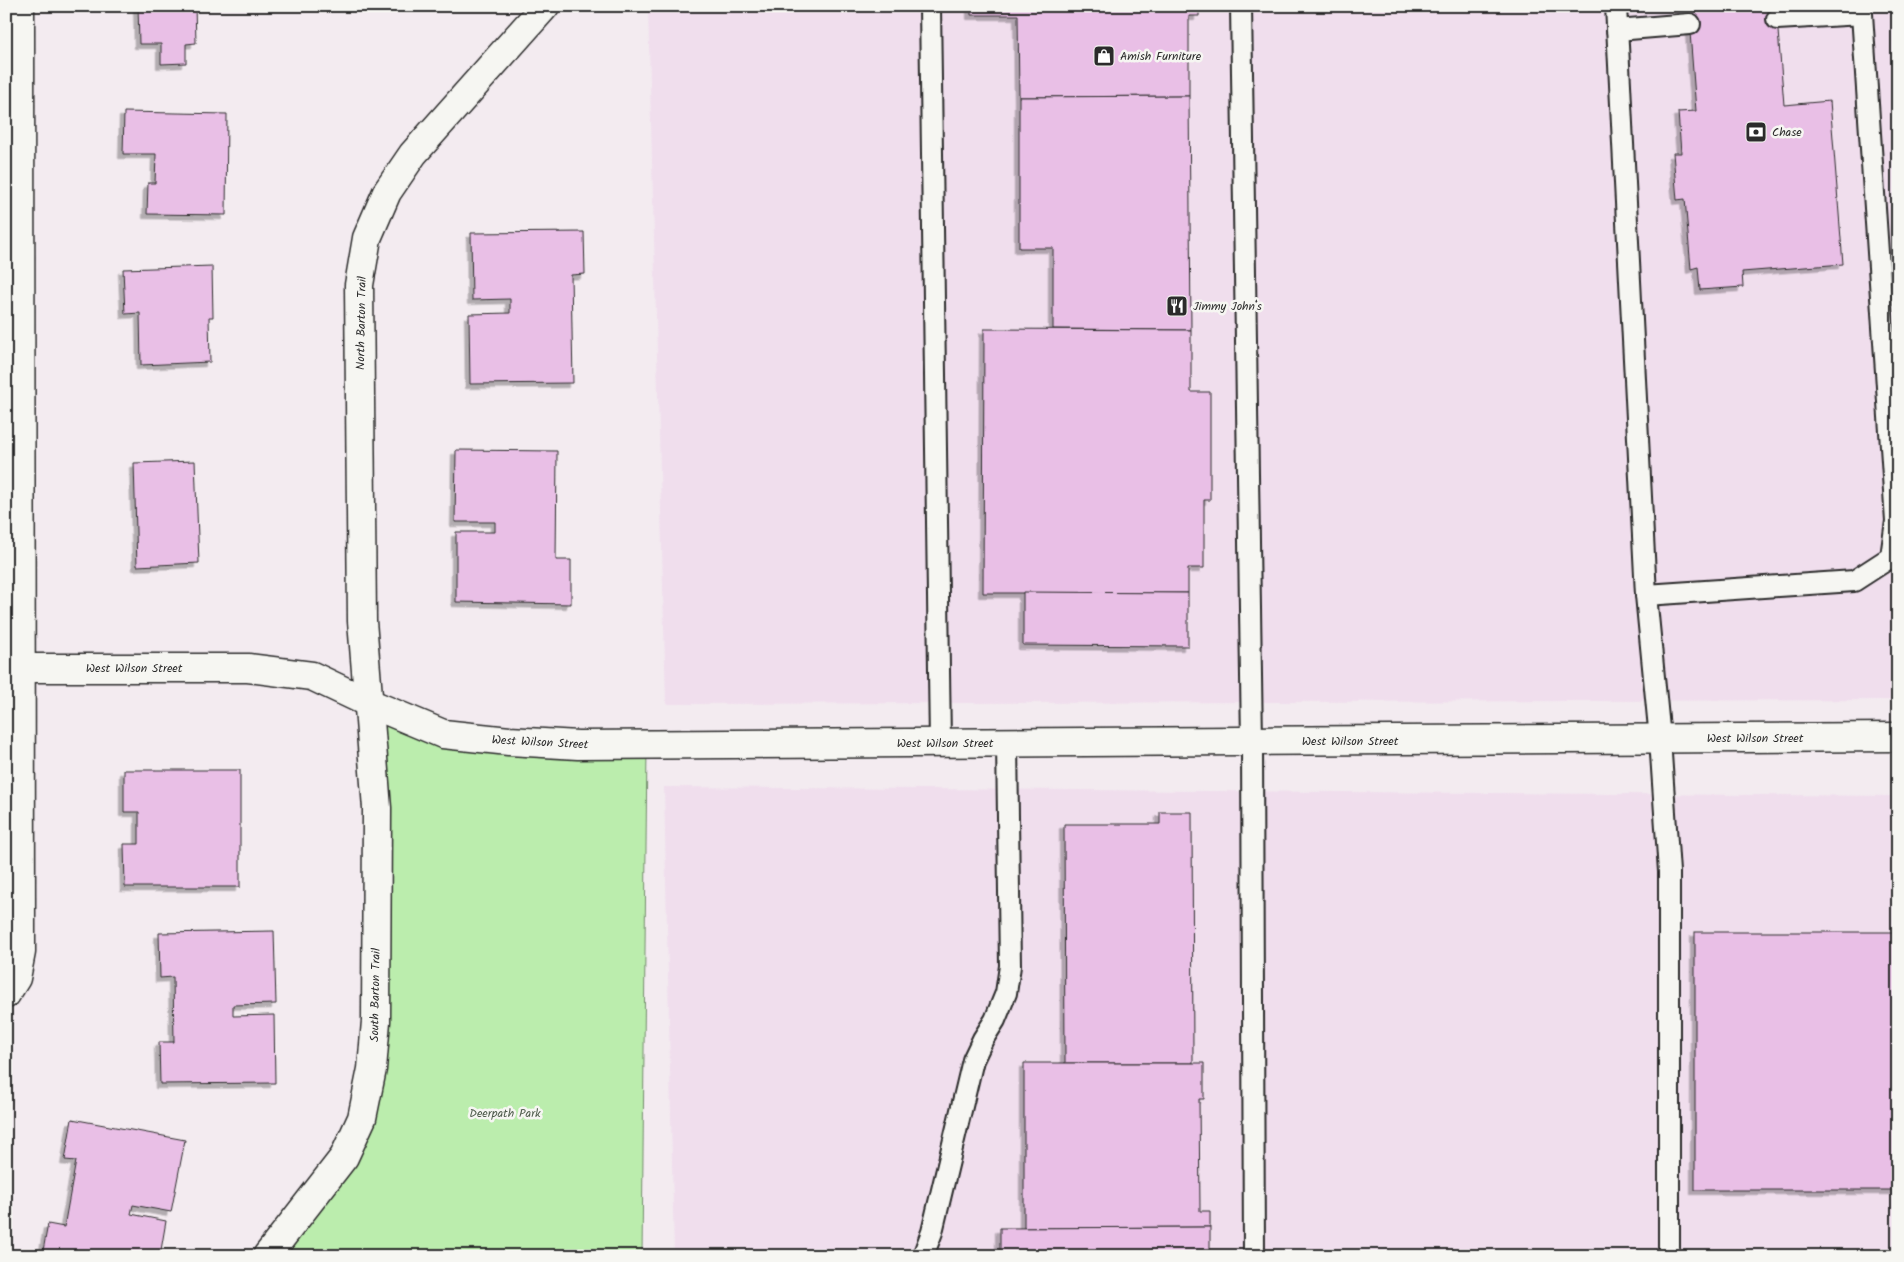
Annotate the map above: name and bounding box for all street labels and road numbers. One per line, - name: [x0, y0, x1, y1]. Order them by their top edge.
- street label: North Barton Trail: [351, 276, 372, 370]
- street label: West Wilson Street: [86, 659, 183, 678]
- street label: West Wilson Street: [1707, 729, 1804, 748]
- street label: West Wilson Street: [491, 730, 589, 755]
- street label: West Wilson Street: [1302, 732, 1399, 751]
- street label: West Wilson Street: [897, 734, 994, 753]
- street label: South Barton Trail: [365, 948, 386, 1042]

